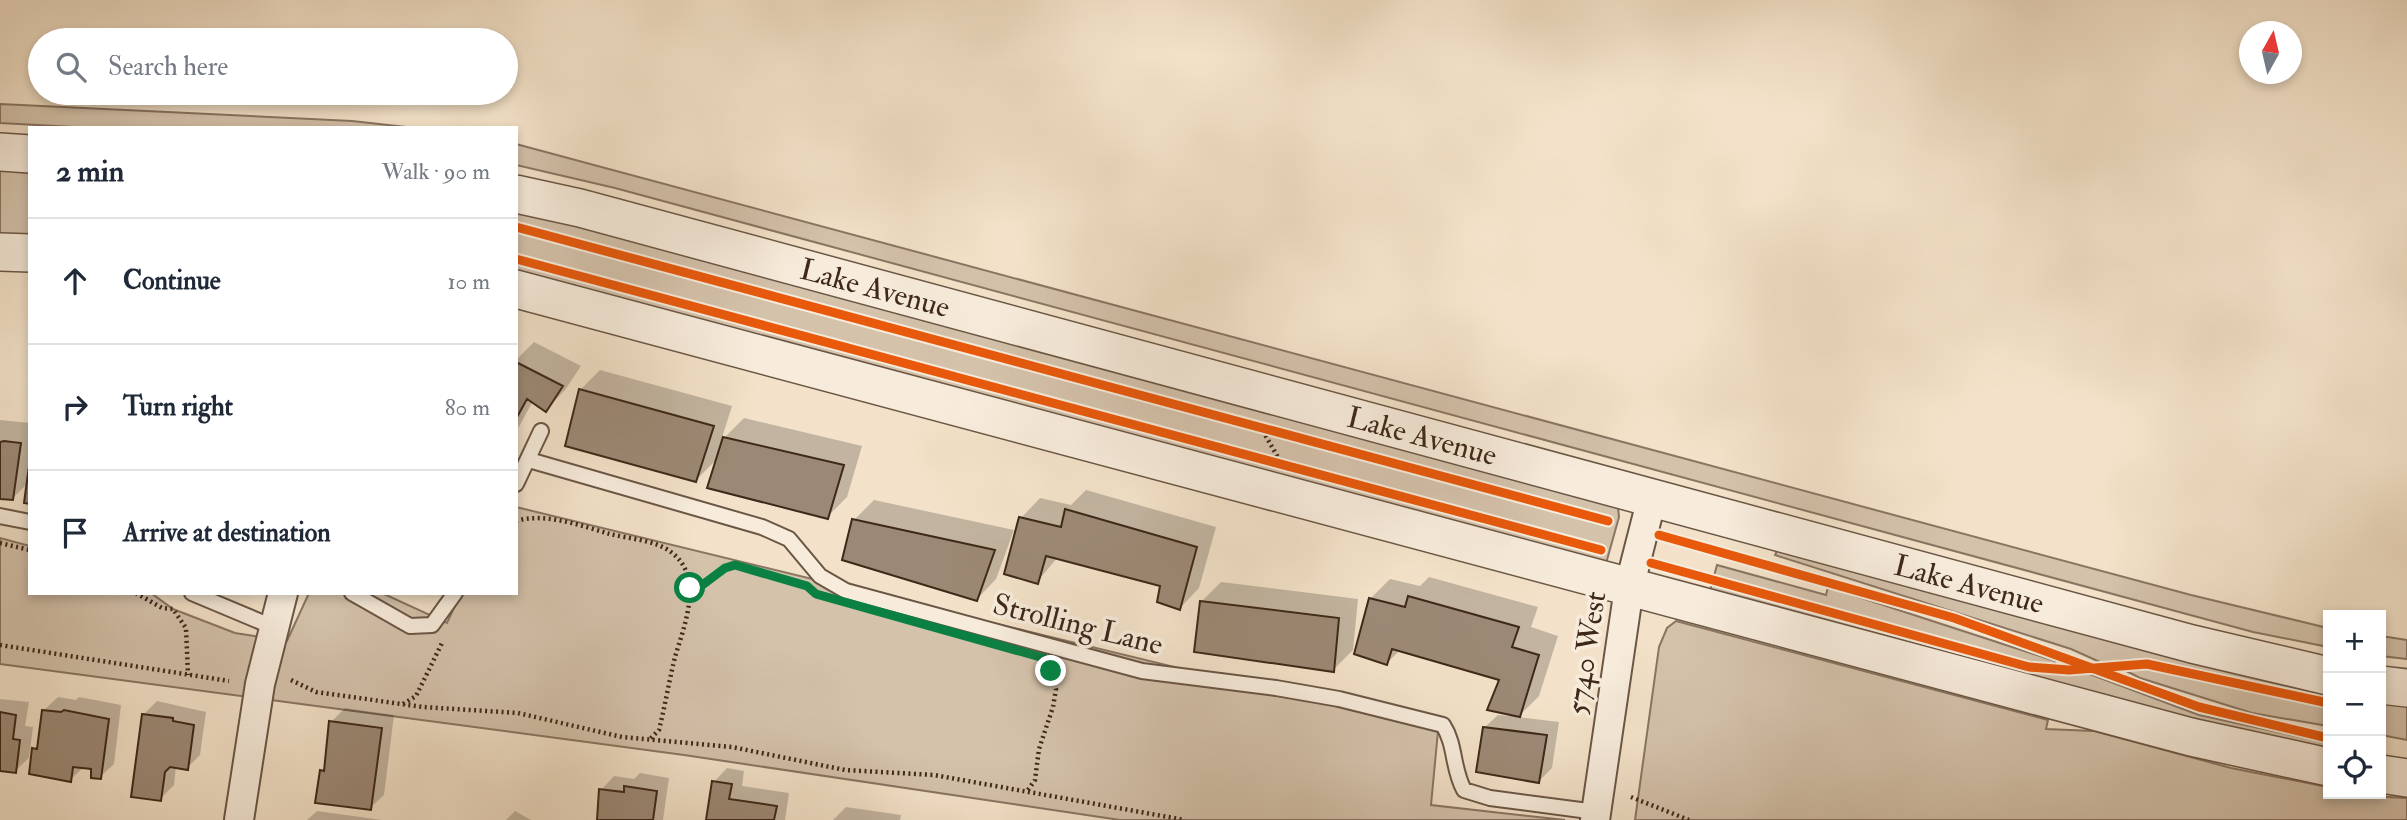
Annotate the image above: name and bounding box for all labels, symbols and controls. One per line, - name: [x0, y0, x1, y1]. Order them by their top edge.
- north arrow: [2239, 21, 2302, 84]
- search box: [28, 28, 518, 105]
- icon: search: [52, 48, 90, 86]
- text: Search here: [108, 51, 228, 83]
- text: 2 min: [56, 153, 124, 190]
- text: Walk · 90 m: [382, 157, 490, 186]
- street label: Lake Avenue: [796, 251, 954, 326]
- icon: ahead: [56, 262, 94, 300]
- text: Continue: [123, 265, 221, 297]
- text: 10 m: [447, 267, 490, 296]
- icon: right: [56, 388, 94, 426]
- text: Turn right: [123, 391, 233, 423]
- text: 80 m: [445, 393, 490, 422]
- street label: Lake Avenue: [1343, 399, 1501, 474]
- icon: arrive: [56, 514, 94, 552]
- text: Arrive at destination: [123, 517, 331, 549]
- street label: Lake Avenue: [1890, 547, 2048, 622]
- route start: [674, 572, 705, 603]
- street label: Strolling Lane: [989, 586, 1167, 663]
- street label: 5740 West: [1558, 588, 1615, 717]
- map controls: [2323, 610, 2386, 799]
- button: +: [2323, 610, 2386, 673]
- route end: [1035, 655, 1066, 686]
- button: −: [2323, 673, 2386, 736]
- button: locate: [2323, 736, 2386, 799]

